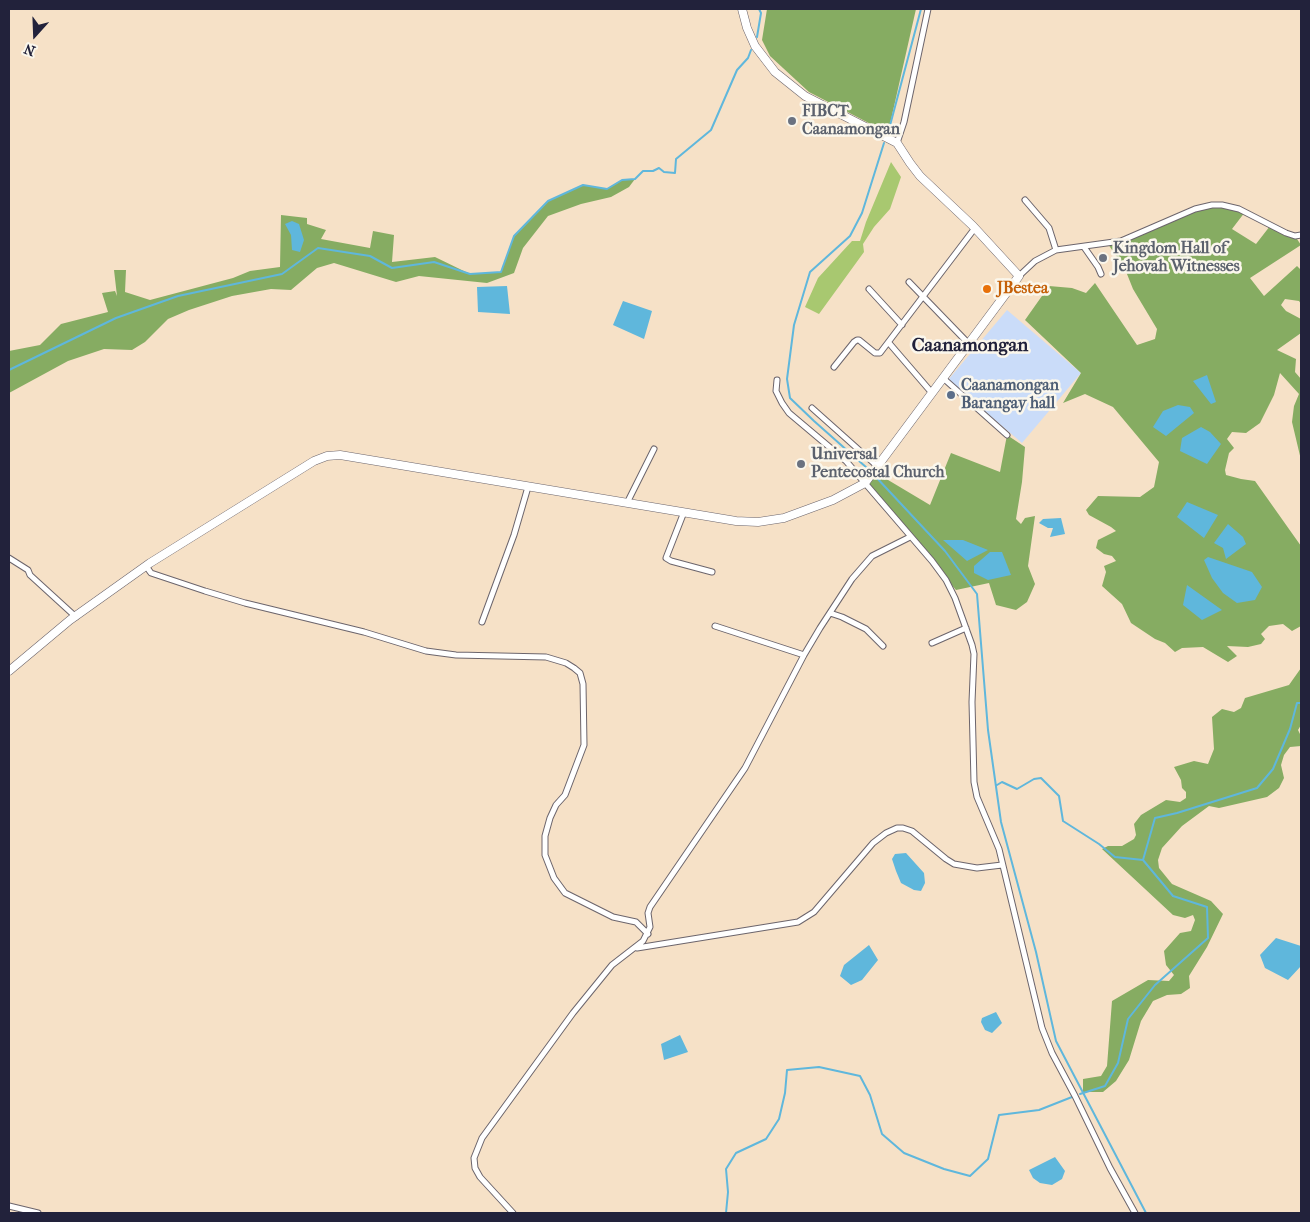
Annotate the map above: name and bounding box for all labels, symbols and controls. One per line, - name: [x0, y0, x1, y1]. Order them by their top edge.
- north arrow: [10, 10, 60, 60]
- text: N: [22, 40, 38, 59]
- place label: FIBCT Caanamongan: [802, 102, 900, 140]
- marker: FIBCT Caanamongan: [786, 115, 798, 127]
- place label: Kingdom Hall of Jehovah Witnesses: [1113, 239, 1240, 277]
- marker: Kingdom Hall of Jehovah Witnesses: [1097, 252, 1109, 264]
- place label: JBestea: [997, 279, 1048, 299]
- marker: JBestea: [981, 283, 993, 295]
- district label: Caanamongan: [912, 335, 1028, 357]
- place label: Caanamongan Barangay hall: [961, 376, 1059, 414]
- marker: Caanamongan Barangay hall: [945, 389, 957, 401]
- place label: Universal Pentecostal Church: [811, 445, 944, 483]
- marker: Universal Pentecostal Church: [795, 458, 807, 470]

